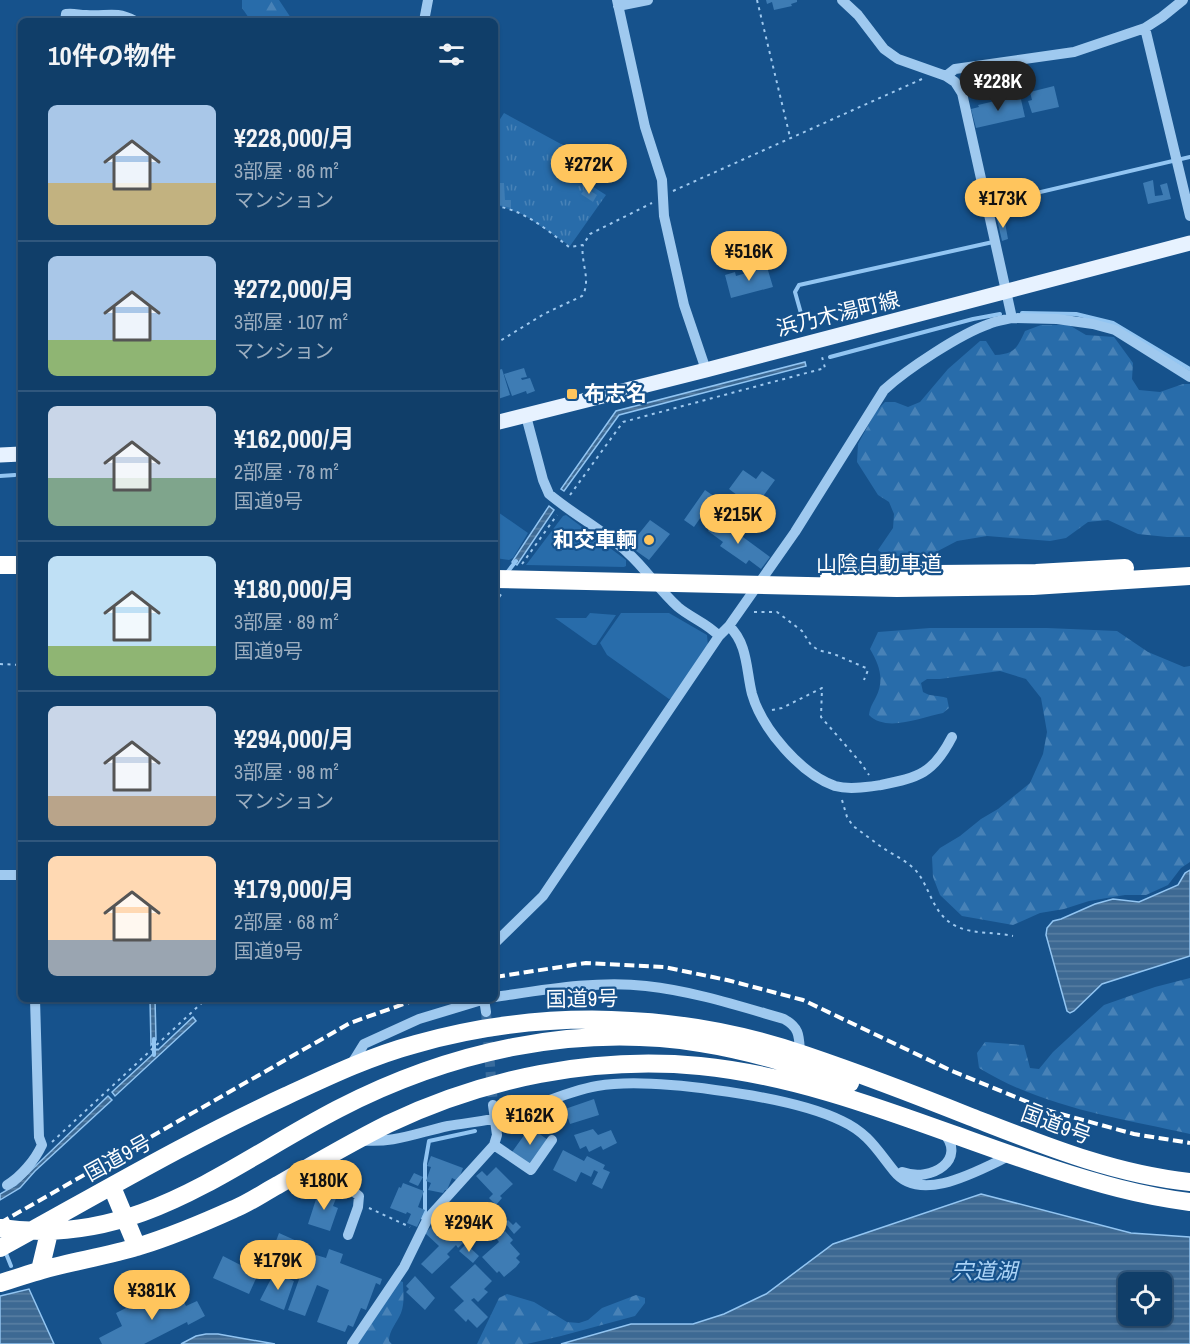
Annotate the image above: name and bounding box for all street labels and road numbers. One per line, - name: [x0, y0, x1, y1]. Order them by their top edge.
- street label: 浜乃木湯町線: [773, 284, 903, 343]
- street label: 山陰自動車道: [816, 549, 942, 578]
- street label: 国道9号: [545, 983, 619, 1014]
- street label: 国道9号: [1017, 1098, 1095, 1151]
- street label: 国道9号: [79, 1127, 157, 1188]

